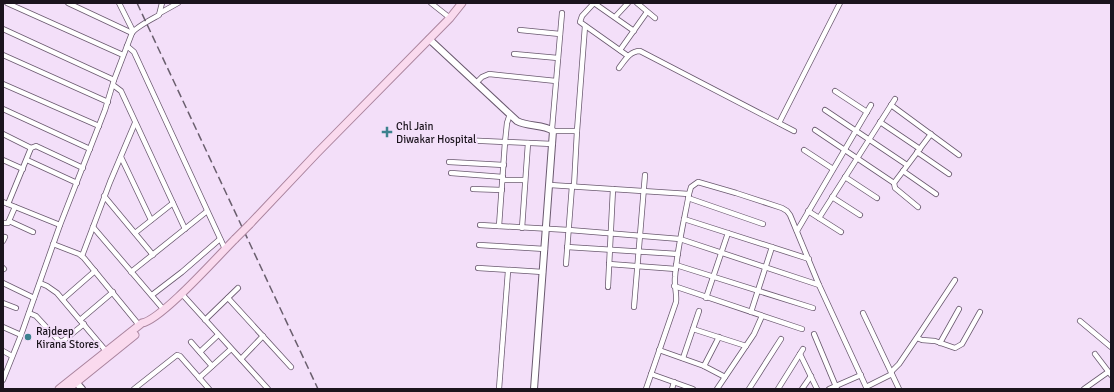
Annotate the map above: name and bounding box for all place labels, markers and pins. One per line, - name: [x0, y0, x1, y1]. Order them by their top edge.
- place label: Chl Jain Diwakar Hospital: [396, 120, 476, 146]
- marker: Chl Jain Diwakar Hospital: [381, 126, 393, 138]
- place label: Rajdeep Kirana Stores: [36, 325, 99, 351]
- marker: Rajdeep Kirana Stores: [23, 332, 33, 342]

